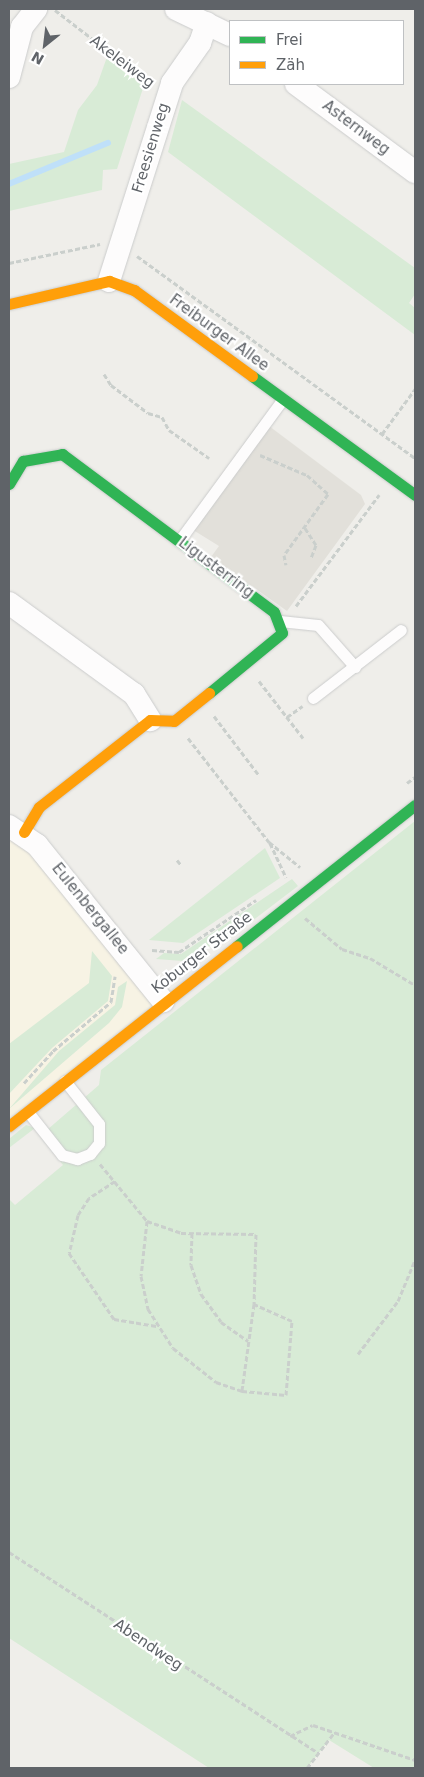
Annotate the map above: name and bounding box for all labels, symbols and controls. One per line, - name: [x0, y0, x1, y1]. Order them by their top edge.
- north arrow: [20, 20, 70, 70]
- legend: [229, 20, 404, 85]
- text: Frei: [276, 31, 303, 49]
- street label: Akeleiweg: [86, 32, 158, 92]
- text: N: [29, 48, 47, 68]
- text: Zäh: [276, 56, 305, 74]
- street label: Asternweg: [319, 97, 393, 159]
- street label: Freesienweg: [129, 101, 173, 195]
- street label: Freiburger Allee: [166, 291, 272, 375]
- street label: Ligusterring: [175, 534, 257, 602]
- street label: Eulenbergallee: [48, 860, 132, 958]
- street label: Koburger Straße: [148, 908, 256, 998]
- street label: Abendweg: [110, 1615, 186, 1675]

